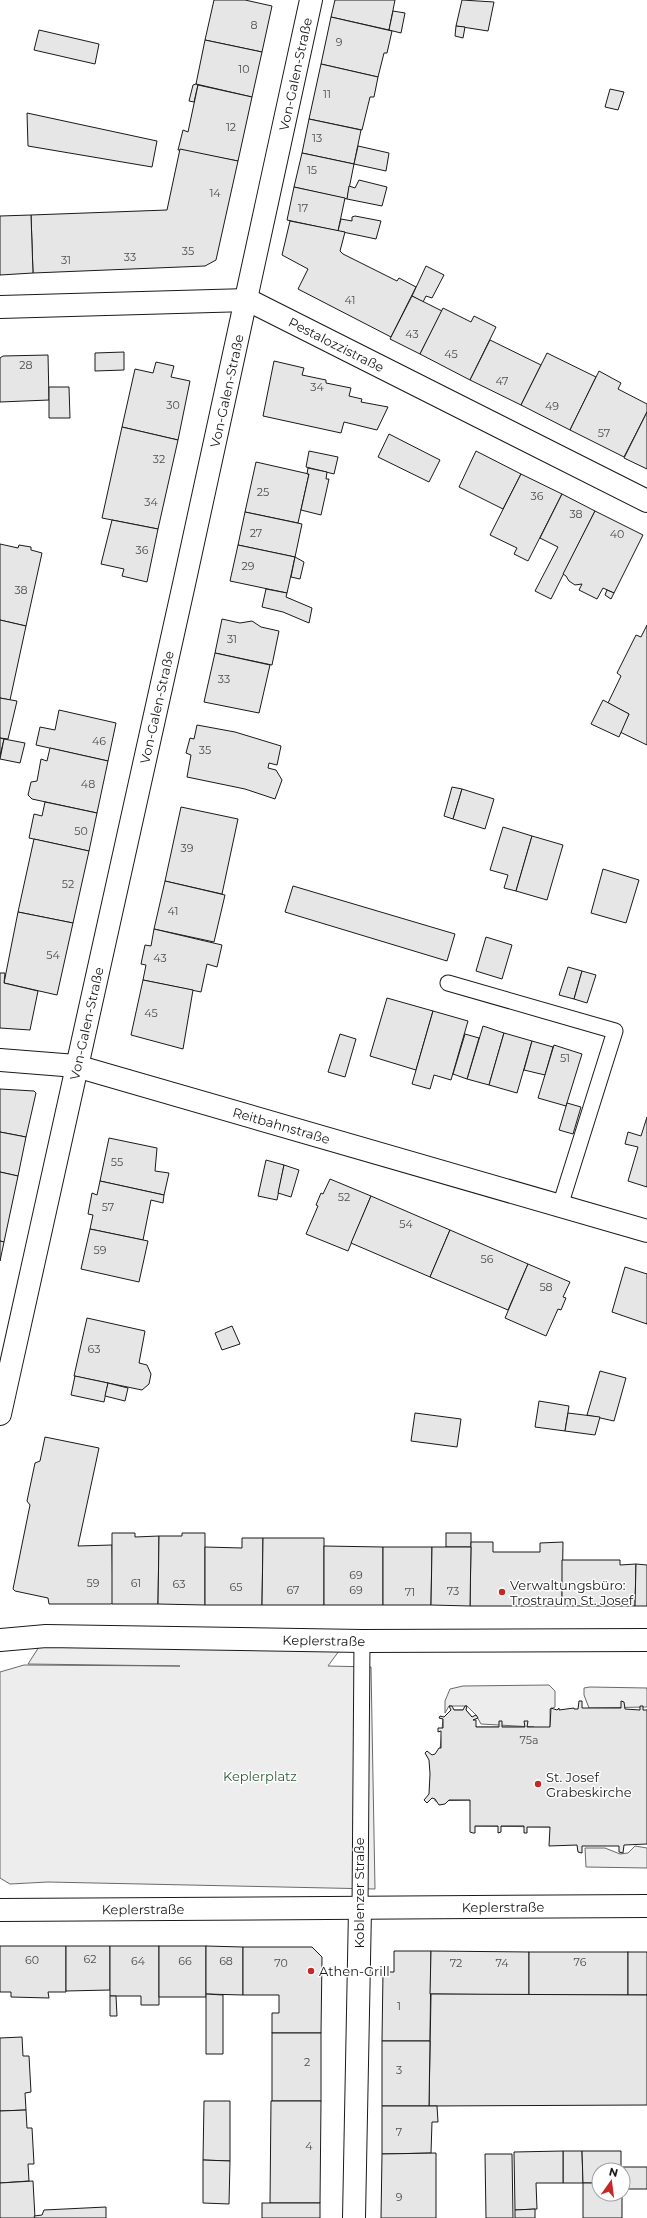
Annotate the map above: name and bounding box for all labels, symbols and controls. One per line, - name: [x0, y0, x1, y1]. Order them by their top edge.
- street label: Von-Galen-Straße: [275, 16, 315, 132]
- house number: 8: [250, 18, 258, 32]
- house number: 9: [336, 35, 343, 49]
- house number: 10: [238, 62, 250, 76]
- house number: 11: [323, 87, 331, 101]
- house number: 12: [226, 120, 236, 134]
- house number: 13: [312, 131, 322, 145]
- house number: 15: [307, 163, 317, 177]
- house number: 14: [209, 186, 221, 200]
- house number: 17: [298, 201, 308, 215]
- house number: 35: [182, 244, 194, 258]
- house number: 33: [124, 250, 136, 264]
- house number: 31: [61, 253, 71, 267]
- house number: 41: [345, 293, 355, 307]
- street label: Pestalozzistraße: [286, 314, 387, 375]
- house number: 43: [405, 327, 419, 341]
- street label: Von-Galen-Straße: [206, 333, 247, 449]
- house number: 45: [444, 347, 458, 361]
- house number: 28: [19, 358, 33, 372]
- house number: 47: [495, 374, 509, 388]
- house number: 34: [310, 380, 324, 394]
- house number: 30: [166, 398, 180, 412]
- house number: 49: [545, 399, 559, 413]
- house number: 57: [598, 426, 610, 440]
- house number: 32: [153, 452, 165, 466]
- house number: 25: [257, 485, 269, 499]
- house number: 36: [531, 489, 544, 503]
- house number: 34: [144, 495, 158, 509]
- house number: 38: [569, 507, 583, 521]
- house number: 27: [250, 526, 262, 540]
- house number: 40: [610, 527, 624, 541]
- house number: 36: [136, 543, 149, 557]
- house number: 29: [242, 559, 255, 573]
- house number: 38: [14, 583, 28, 597]
- house number: 31: [227, 632, 237, 646]
- street label: Von-Galen-Straße: [136, 649, 177, 765]
- house number: 33: [218, 672, 230, 686]
- house number: 46: [92, 734, 106, 748]
- house number: 35: [199, 743, 211, 757]
- house number: 48: [81, 777, 95, 791]
- house number: 50: [74, 824, 88, 838]
- house number: 39: [181, 841, 194, 855]
- house number: 52: [62, 877, 74, 891]
- house number: 41: [168, 904, 178, 918]
- house number: 54: [46, 948, 60, 962]
- house number: 43: [153, 951, 167, 965]
- street label: Von-Galen-Straße: [66, 965, 107, 1081]
- house number: 45: [144, 1006, 158, 1020]
- house number: 51: [560, 1051, 570, 1065]
- street label: Reitbahnstraße: [231, 1104, 332, 1147]
- house number: 55: [111, 1155, 123, 1169]
- house number: 52: [338, 1190, 350, 1204]
- house number: 57: [102, 1200, 114, 1214]
- house number: 54: [399, 1217, 413, 1231]
- house number: 59: [94, 1243, 107, 1257]
- house number: 56: [481, 1252, 494, 1266]
- house number: 58: [539, 1280, 553, 1294]
- house number: 63: [88, 1342, 100, 1356]
- house number: 69: [349, 1568, 363, 1582]
- house number: 59: [87, 1576, 100, 1590]
- house number: 61: [131, 1576, 141, 1590]
- house number: 63: [173, 1577, 185, 1591]
- place label: Verwaltungsbüro: Trostraum St. Josef: [510, 1577, 634, 1608]
- house number: 65: [230, 1580, 242, 1594]
- house number: 67: [286, 1583, 300, 1597]
- house number: 69: [349, 1583, 363, 1597]
- house number: 73: [447, 1584, 459, 1598]
- house number: 71: [405, 1585, 415, 1599]
- marker: Verwaltungsbüro: Trostraum St. Josef: [497, 1587, 507, 1597]
- street label: Keplerstraße: [282, 1632, 365, 1649]
- house number: 75a: [520, 1733, 539, 1747]
- park label: Keplerplatz: [223, 1768, 297, 1784]
- place label: St. Josef Grabeskirche: [546, 1769, 632, 1800]
- marker: St. Josef Grabeskirche: [533, 1779, 543, 1789]
- street label: Koblenzer Straße: [351, 1837, 367, 1949]
- street label: Keplerstraße: [462, 1899, 545, 1915]
- street label: Keplerstraße: [102, 1901, 185, 1917]
- house number: 62: [84, 1952, 96, 1966]
- house number: 60: [25, 1953, 39, 1967]
- house number: 64: [131, 1954, 146, 1968]
- house number: 66: [178, 1954, 192, 1968]
- house number: 68: [219, 1954, 233, 1968]
- house number: 76: [574, 1955, 587, 1969]
- house number: 70: [274, 1956, 288, 1970]
- house number: 72: [450, 1956, 462, 1970]
- house number: 74: [495, 1956, 509, 1970]
- place label: Athen-Grill: [319, 1963, 390, 1979]
- marker: Athen-Grill: [306, 1966, 316, 1976]
- house number: 1: [397, 1999, 401, 2013]
- house number: 2: [304, 2055, 310, 2069]
- house number: 3: [396, 2063, 402, 2077]
- house number: 7: [396, 2125, 402, 2139]
- house number: 4: [305, 2139, 313, 2153]
- north arrow: [591, 2162, 631, 2202]
- text: N: [607, 2164, 619, 2180]
- house number: 9: [396, 2190, 403, 2204]

